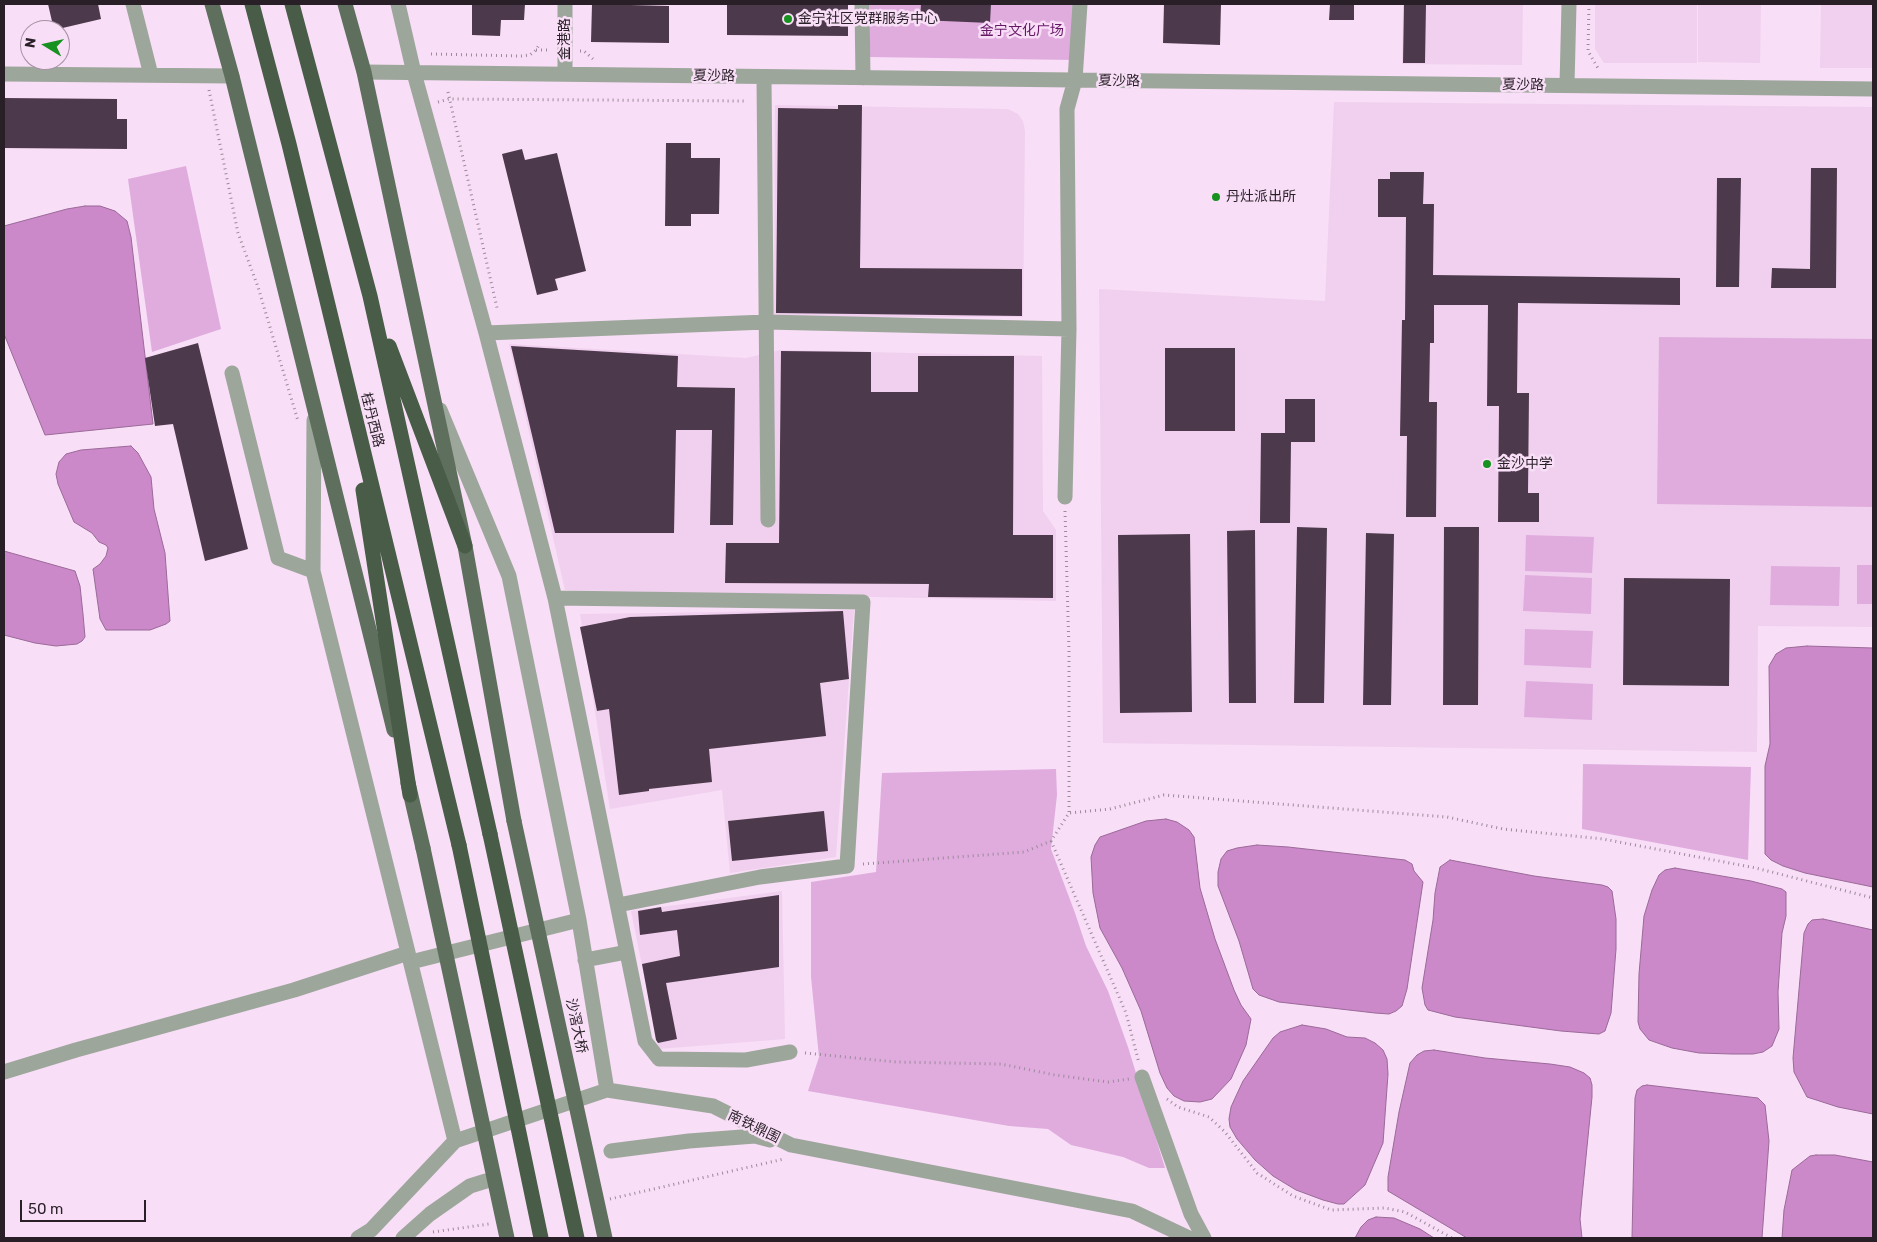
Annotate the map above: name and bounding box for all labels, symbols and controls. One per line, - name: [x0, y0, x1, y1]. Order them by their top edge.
- place label: 金宁社区党群服务中心: [798, 11, 938, 27]
- marker: 金宁社区党群服务中心: [782, 13, 794, 25]
- street label: 金港路: [557, 18, 573, 60]
- north arrow: [20, 20, 70, 70]
- park label: 金宁文化广场: [980, 23, 1064, 39]
- text: N: [21, 36, 40, 49]
- street label: 夏沙路: [693, 67, 735, 85]
- street label: 夏沙路: [1098, 72, 1140, 90]
- street label: 夏沙路: [1502, 76, 1544, 94]
- place label: 丹灶派出所: [1226, 189, 1296, 205]
- marker: 丹灶派出所: [1210, 191, 1222, 203]
- street label: 桂丹西路: [357, 391, 387, 449]
- place label: 金沙中学: [1497, 456, 1553, 472]
- marker: 金沙中学: [1481, 458, 1493, 470]
- street label: 沙滘大桥: [562, 997, 590, 1055]
- street label: 南铁鼎围: [725, 1107, 783, 1147]
- scale bar: [22, 1190, 149, 1222]
- text: 50 m: [28, 1200, 63, 1218]

